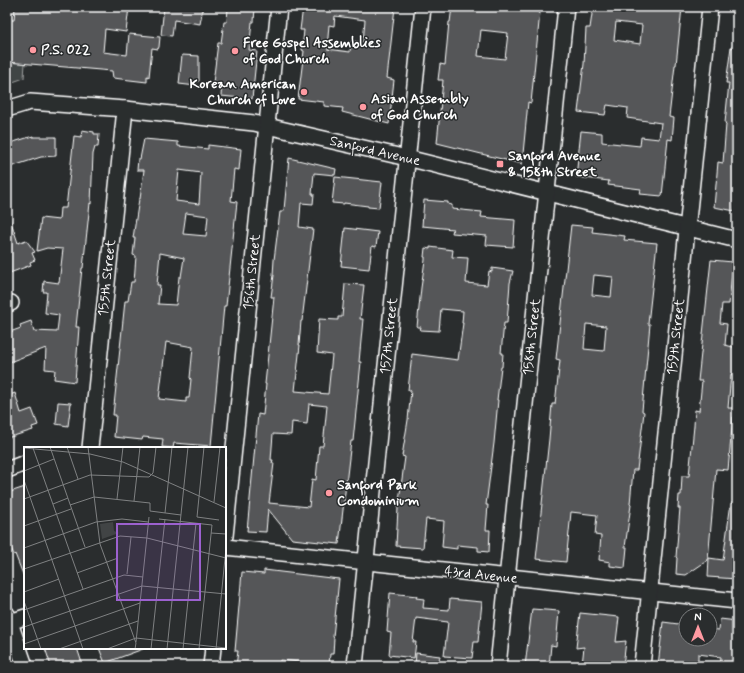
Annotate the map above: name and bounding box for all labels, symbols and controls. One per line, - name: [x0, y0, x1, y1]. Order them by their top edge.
- place label: Free Gospel Assemblies of God Church: [243, 34, 382, 68]
- place label: P.S. 022: [41, 41, 91, 59]
- marker: P.S. 022: [28, 45, 38, 55]
- marker: Free Gospel Assemblies of God Church: [230, 46, 240, 56]
- place label: Korean American Church of Love: [190, 75, 296, 109]
- marker: Korean American Church of Love: [299, 87, 309, 97]
- place label: Asian Assembly of God Church: [371, 90, 469, 124]
- marker: Asian Assembly of God Church: [358, 102, 368, 112]
- street label: Sanford Avenue: [327, 132, 422, 172]
- place label: Sanford Avenue & 158th Street: [508, 147, 601, 181]
- marker: Sanford Avenue & 158th Street: [495, 159, 505, 169]
- street label: 156th Street: [239, 233, 265, 311]
- street label: 155th Street: [94, 238, 120, 317]
- street label: 157th Street: [376, 296, 402, 375]
- street label: 158th Street: [519, 297, 545, 376]
- street label: 159th Street: [663, 297, 689, 376]
- inset map: [24, 447, 226, 649]
- place label: Sanford Park Condominium: [337, 476, 419, 510]
- marker: Sanford Park Condominium: [324, 488, 334, 498]
- street label: 43rd Avenue: [444, 562, 519, 588]
- north arrow: [678, 607, 718, 647]
- text: N: [694, 611, 702, 625]

